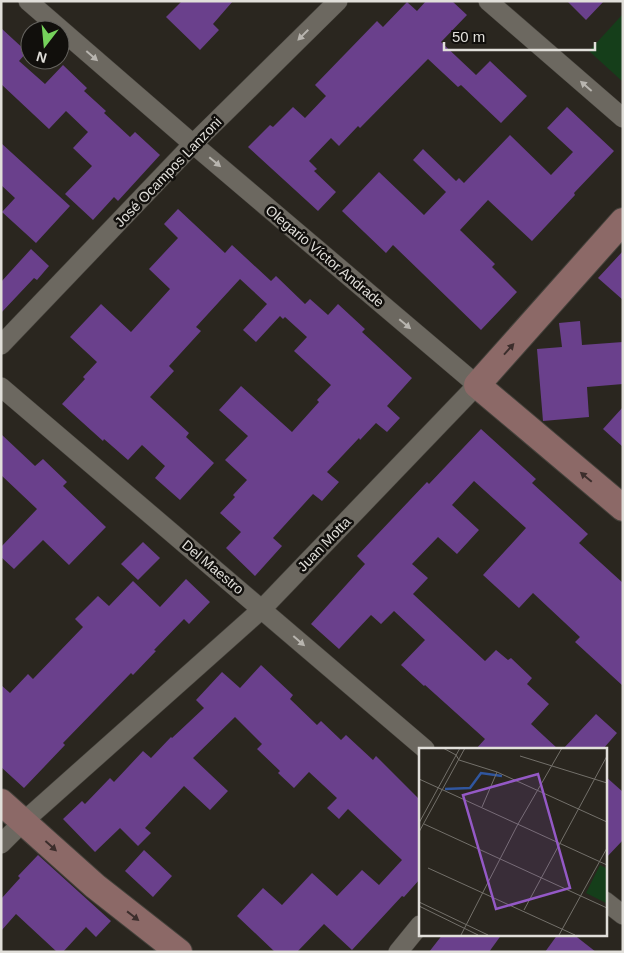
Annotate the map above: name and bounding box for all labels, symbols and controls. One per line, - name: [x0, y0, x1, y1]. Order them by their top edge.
- north arrow: [20, 20, 70, 70]
- scale bar: [444, 20, 595, 52]
- text: 50 m: [452, 28, 485, 45]
- one-way arrow: [297, 29, 309, 41]
- text: N: [34, 48, 48, 67]
- one-way arrow: [85, 50, 97, 62]
- one-way arrow: [580, 81, 593, 92]
- street label: José Ocampos Lanzoni: [111, 114, 225, 230]
- one-way arrow: [208, 157, 221, 168]
- street label: Olegario Víctor Andrade: [263, 202, 388, 310]
- one-way arrow: [399, 318, 411, 330]
- one-way arrow: [504, 342, 515, 355]
- one-way arrow: [580, 471, 592, 483]
- street label: Juan Motta: [294, 513, 354, 574]
- street label: Del Maestro: [179, 537, 247, 598]
- one-way arrow: [292, 635, 305, 646]
- inset map: [419, 748, 606, 936]
- one-way arrow: [44, 841, 57, 852]
- one-way arrow: [126, 911, 140, 921]

